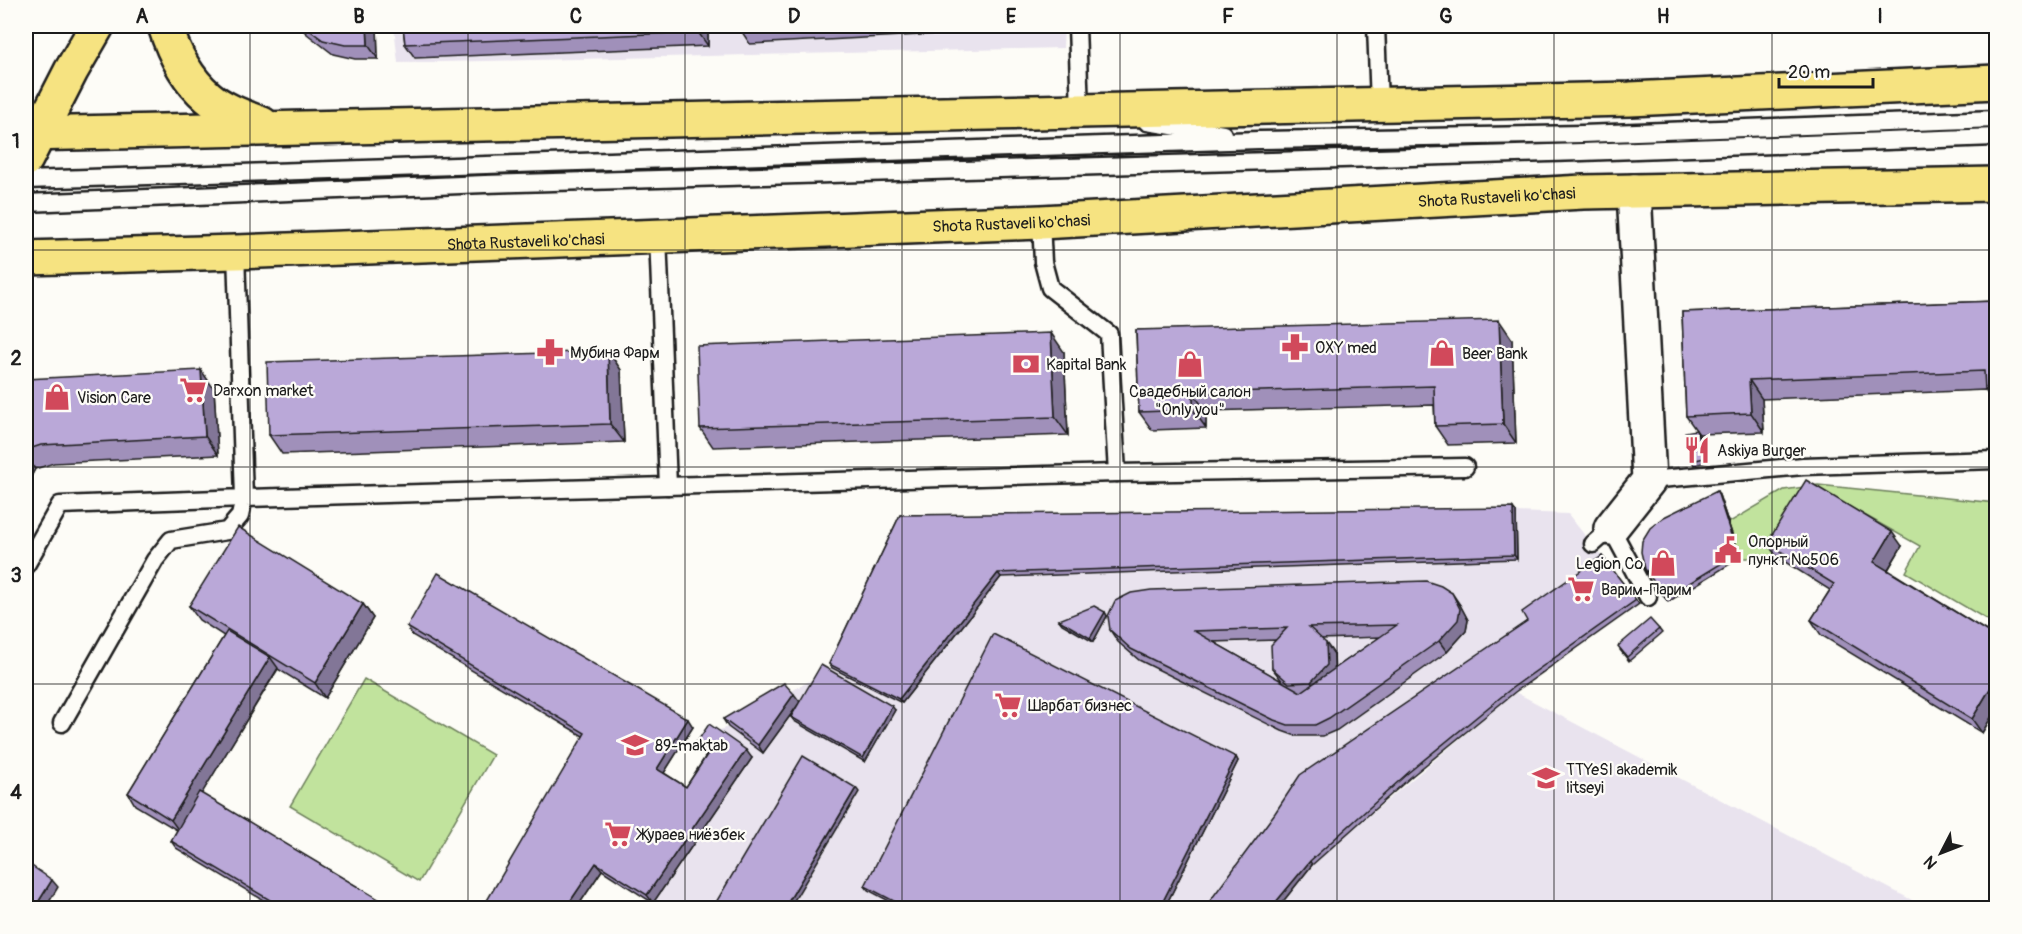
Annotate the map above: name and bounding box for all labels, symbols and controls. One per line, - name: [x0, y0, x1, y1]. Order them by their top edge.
- text: A: [136, 4, 149, 29]
- text: B: [353, 4, 365, 29]
- text: C: [570, 4, 582, 29]
- text: D: [788, 4, 801, 29]
- text: E: [1006, 4, 1017, 29]
- text: F: [1222, 4, 1234, 29]
- text: G: [1439, 4, 1453, 29]
- text: H: [1657, 4, 1670, 29]
- text: I: [1877, 4, 1883, 29]
- scale bar: [1779, 51, 1874, 89]
- text: 20 m: [1788, 61, 1830, 84]
- text: 1: [12, 129, 20, 154]
- street label: Shota Rustaveli ko'chasi: [1417, 183, 1576, 212]
- street label: Shota Rustaveli ko'chasi: [932, 210, 1091, 237]
- street label: Shota Rustaveli ko'chasi: [446, 229, 605, 255]
- pharmacy icon: OXY med: [1280, 332, 1310, 362]
- pharmacy icon: Мубина Фарм: [535, 337, 565, 367]
- place label: OXY med: [1315, 338, 1377, 358]
- shop icon: Beer Bank: [1427, 338, 1457, 368]
- place label: Мубина Фарм: [570, 343, 660, 363]
- place label: Beer Bank: [1462, 344, 1528, 364]
- text: 2: [10, 346, 22, 371]
- bank icon: Kapital Bank: [1011, 349, 1041, 379]
- shop icon: Свадебный салон "Only you": [1175, 349, 1205, 379]
- place label: Kapital Bank: [1046, 355, 1127, 375]
- supermarket icon: Darxon market: [178, 375, 208, 405]
- place label: Darxon market: [213, 381, 314, 401]
- shop icon: Vision Care: [42, 382, 72, 412]
- place label: Свадебный салон "Only you": [1129, 382, 1251, 420]
- place label: Vision Care: [77, 388, 151, 408]
- restaurant icon: Askiya Burger: [1682, 435, 1712, 465]
- place label: Askiya Burger: [1717, 441, 1807, 461]
- place label: Опорный пункт №506: [1748, 532, 1839, 570]
- public building icon: Опорный пункт №506: [1713, 535, 1743, 565]
- shop icon: Legion Co: [1648, 548, 1678, 578]
- place label: Legion Co: [1576, 554, 1643, 574]
- text: 3: [10, 563, 22, 588]
- supermarket icon: Варим-Парим: [1566, 574, 1596, 604]
- place label: Варим-Парим: [1601, 580, 1692, 600]
- supermarket icon: Шарбат бизнес: [993, 690, 1023, 720]
- place label: Шарбат бизнес: [1028, 696, 1132, 716]
- school or university icon: 89-maktab: [620, 730, 650, 760]
- place label: 89-maktab: [655, 736, 728, 756]
- place label: TTYeSI akademik litseyi: [1566, 760, 1678, 798]
- school or university icon: TTYeSI akademik litseyi: [1531, 763, 1561, 793]
- text: 4: [10, 780, 22, 805]
- supermarket icon: Жураев ниёзбек: [603, 819, 633, 849]
- north arrow: [1911, 823, 1971, 883]
- place label: Жураев ниёзбек: [635, 825, 745, 845]
- text: N: [1919, 852, 1942, 873]

